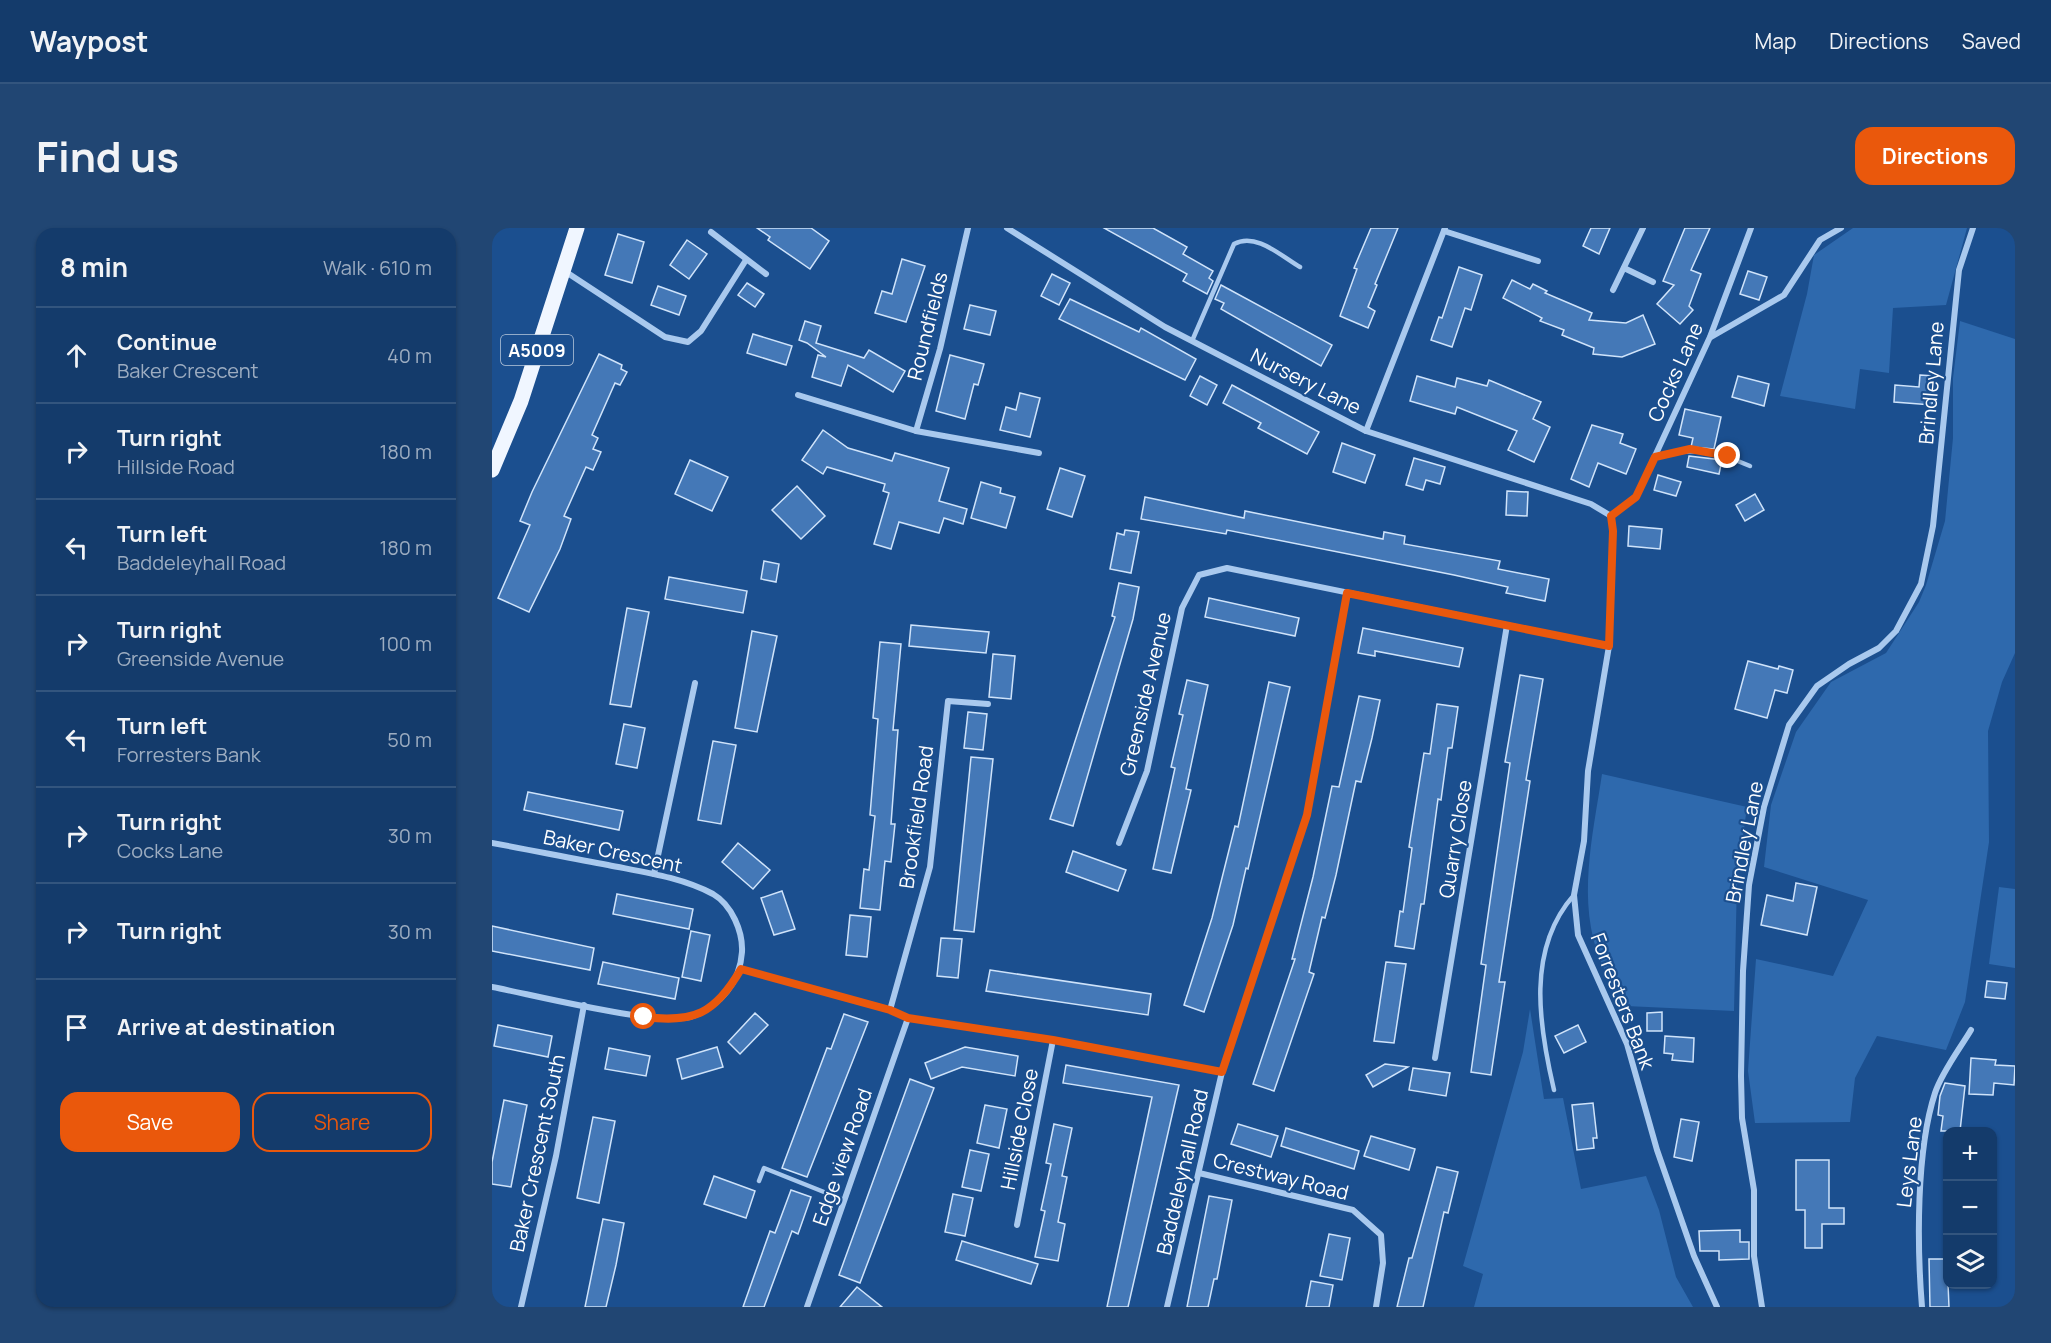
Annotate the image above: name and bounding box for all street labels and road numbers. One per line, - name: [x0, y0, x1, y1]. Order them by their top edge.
- street label: Roundfields: [901, 269, 953, 383]
- street label: Cocks Lane: [1641, 318, 1709, 426]
- street label: Brindley Lane: [1912, 320, 1950, 446]
- road number: A5009: [501, 335, 573, 365]
- street label: Nursery Lane: [1246, 341, 1366, 421]
- street label: Greenside Avenue: [1113, 609, 1177, 779]
- street label: Brookfield Road: [893, 744, 939, 890]
- street label: Quarry Close: [1432, 778, 1478, 900]
- street label: Brindley Lane: [1719, 779, 1769, 905]
- street label: Baker Crescent: [541, 823, 685, 879]
- street label: Forresters Bank: [1585, 929, 1662, 1074]
- street label: Baker Crescent South: [503, 1052, 571, 1254]
- street label: Hillside Close: [994, 1066, 1044, 1192]
- street label: Edge view Road: [806, 1085, 878, 1229]
- street label: Baddeleyhall Road: [1150, 1087, 1214, 1257]
- street label: Leys Lane: [1890, 1115, 1928, 1209]
- street label: Crestway Road: [1210, 1146, 1352, 1206]

